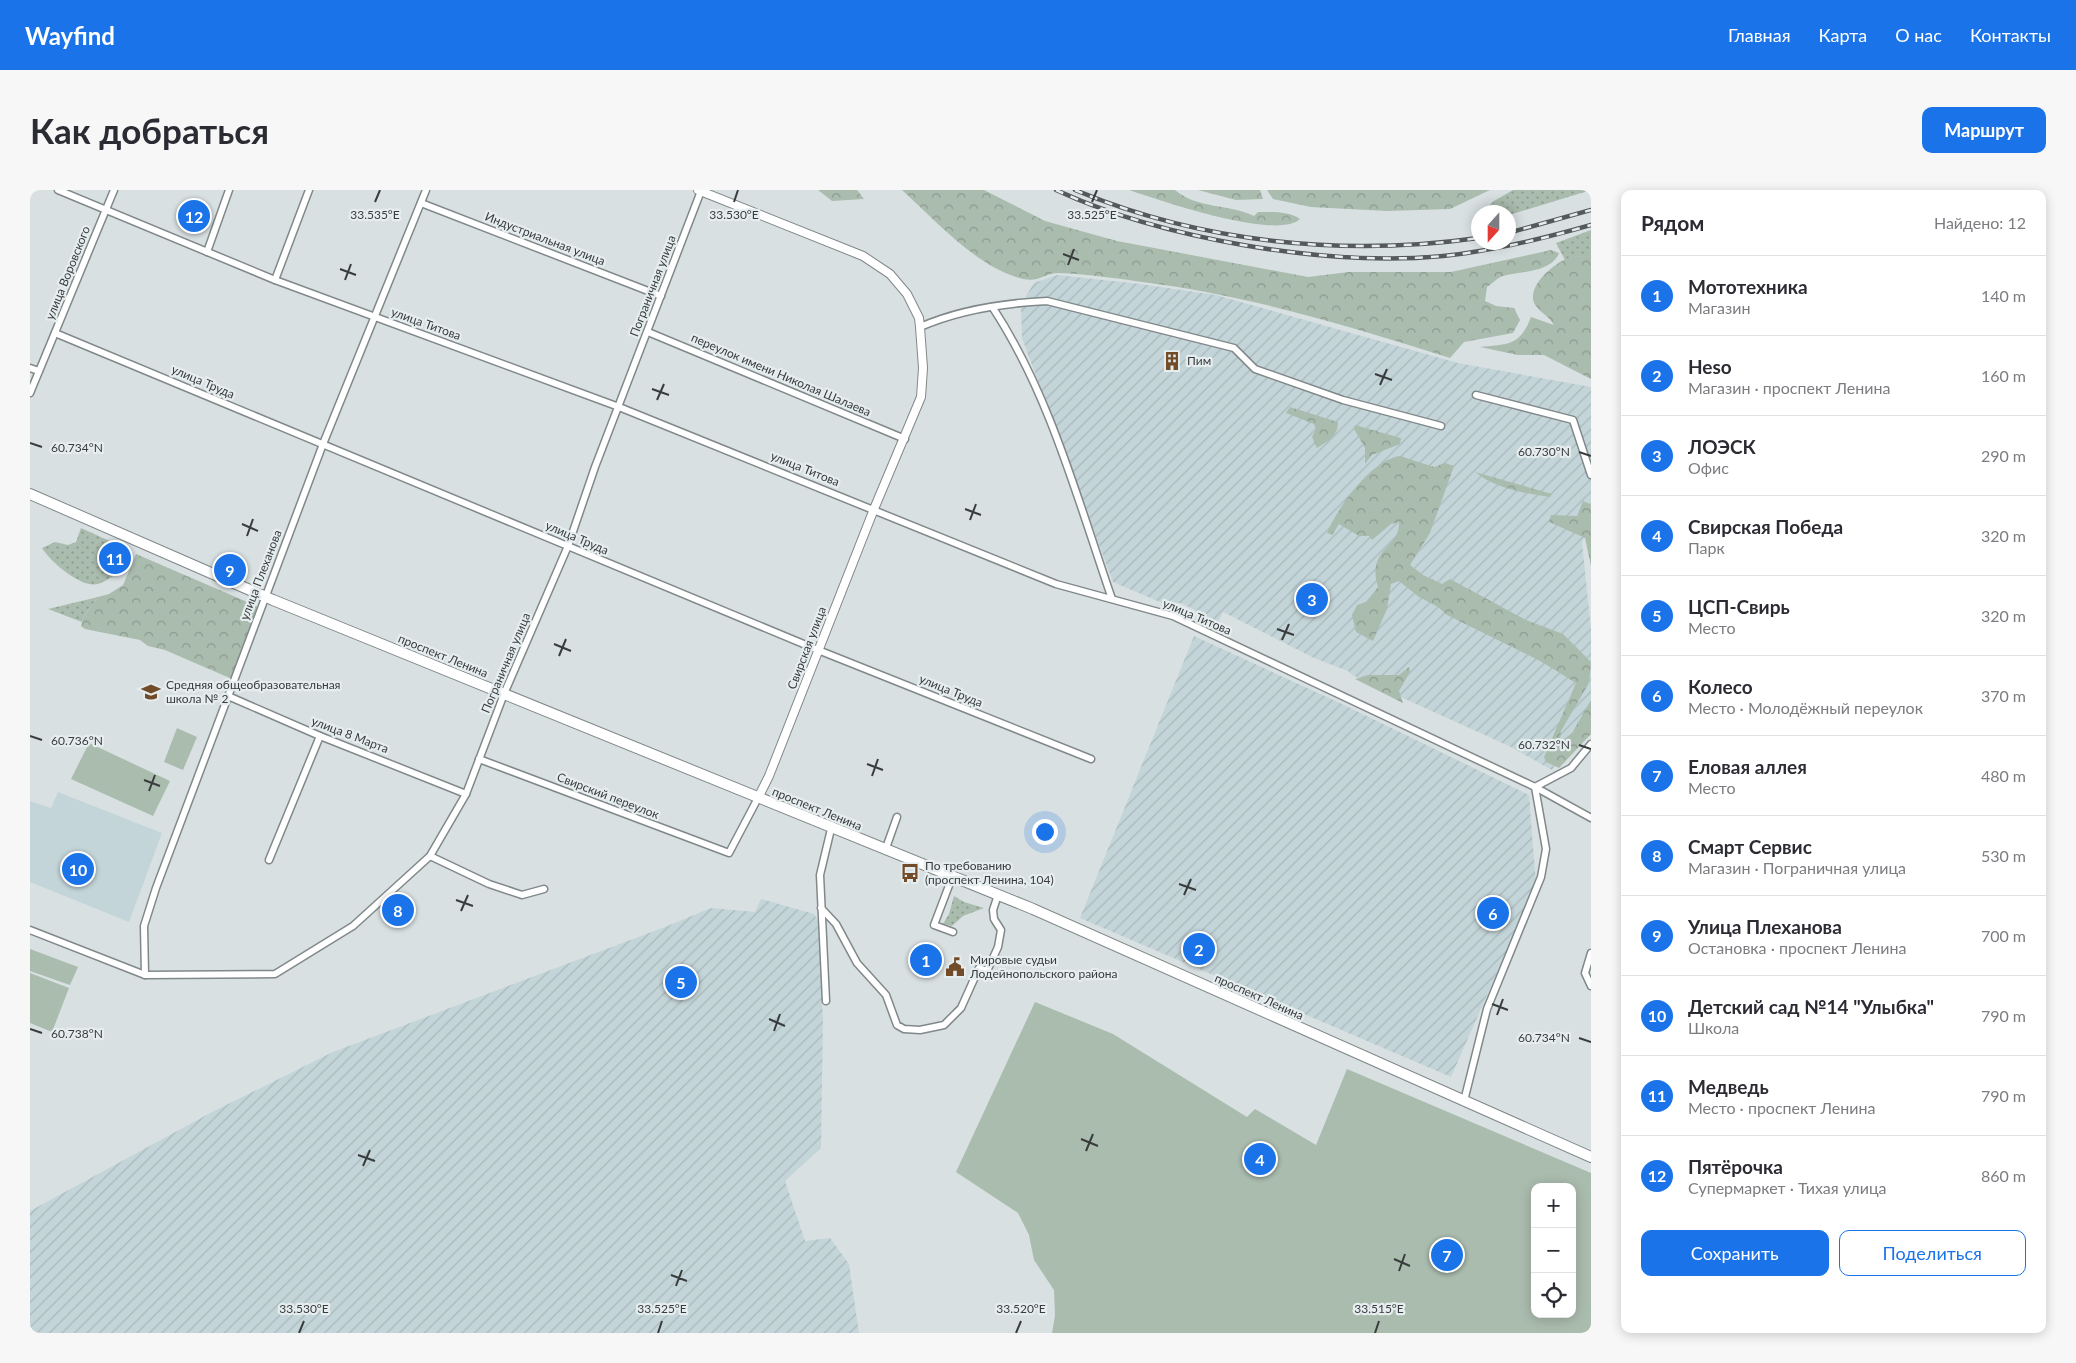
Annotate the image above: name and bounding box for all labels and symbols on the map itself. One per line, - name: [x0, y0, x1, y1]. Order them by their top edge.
- pin: 12: [178, 197, 210, 235]
- north arrow: [1471, 205, 1516, 250]
- text: 33.535°E: [350, 207, 400, 222]
- text: 33.530°E: [709, 207, 759, 222]
- text: 33.525°E: [1067, 207, 1117, 222]
- street label: Индустриальная улица: [483, 209, 607, 268]
- street label: улица Воровского: [42, 224, 93, 322]
- street label: Пограничная улица: [626, 233, 679, 339]
- street label: улица Титова: [389, 304, 463, 343]
- street label: переулок имени Николая Шалаева: [689, 330, 873, 419]
- building icon: Пим: [1161, 350, 1183, 372]
- place label: Пим: [1187, 353, 1211, 368]
- street label: улица Труда: [169, 362, 237, 402]
- text: 60.734°N: [51, 440, 103, 455]
- text: 60.730°N: [1518, 444, 1570, 459]
- street label: улица Титова: [768, 448, 842, 489]
- street label: улица Труда: [543, 518, 611, 558]
- street label: улица Плеханова: [236, 528, 285, 622]
- pin: 11: [99, 539, 131, 577]
- pin: 9: [214, 551, 246, 589]
- pin: 3: [1296, 580, 1328, 618]
- street label: улица Титова: [1161, 595, 1234, 638]
- street label: Свирская улица: [784, 604, 829, 691]
- street label: Пограничная улица: [478, 610, 533, 715]
- street label: проспект Ленина: [396, 631, 490, 680]
- street label: улица Труда: [917, 671, 985, 710]
- place label: Средняя общеобразовательная школа № 2: [166, 677, 341, 706]
- school or university icon: Средняя общеобразовательная школа № 2: [140, 681, 162, 703]
- street label: улица 8 Марта: [310, 713, 391, 756]
- text: 60.736°N: [51, 733, 103, 748]
- text: 60.732°N: [1518, 737, 1570, 752]
- street label: Свирский переулок: [555, 769, 662, 822]
- street label: проспект Ленина: [770, 784, 864, 833]
- your location: [1032, 819, 1058, 845]
- pin: 10: [62, 850, 94, 888]
- place label: По требованию (проспект Ленина, 104): [925, 858, 1054, 887]
- bus stop icon: По требованию (проспект Ленина, 104): [899, 862, 921, 884]
- pin: 8: [382, 891, 414, 929]
- pin: 6: [1477, 894, 1509, 932]
- pin: 2: [1183, 930, 1215, 968]
- pin: 1: [910, 941, 942, 979]
- place label: Мировые судьи Лодейнопольского района: [969, 952, 1118, 981]
- public building icon: Мировые судьи Лодейнопольского района: [944, 956, 966, 978]
- pin: 5: [665, 963, 697, 1001]
- street label: проспект Ленина: [1212, 970, 1306, 1023]
- text: 60.738°N: [51, 1026, 103, 1041]
- text: 60.734°N: [1518, 1030, 1570, 1045]
- pin: 4: [1244, 1140, 1276, 1178]
- pin: 7: [1431, 1236, 1463, 1274]
- text: 33.530°E: [279, 1301, 329, 1316]
- text: 33.525°E: [637, 1301, 687, 1316]
- text: 33.520°E: [996, 1301, 1046, 1316]
- text: 33.515°E: [1354, 1301, 1404, 1316]

